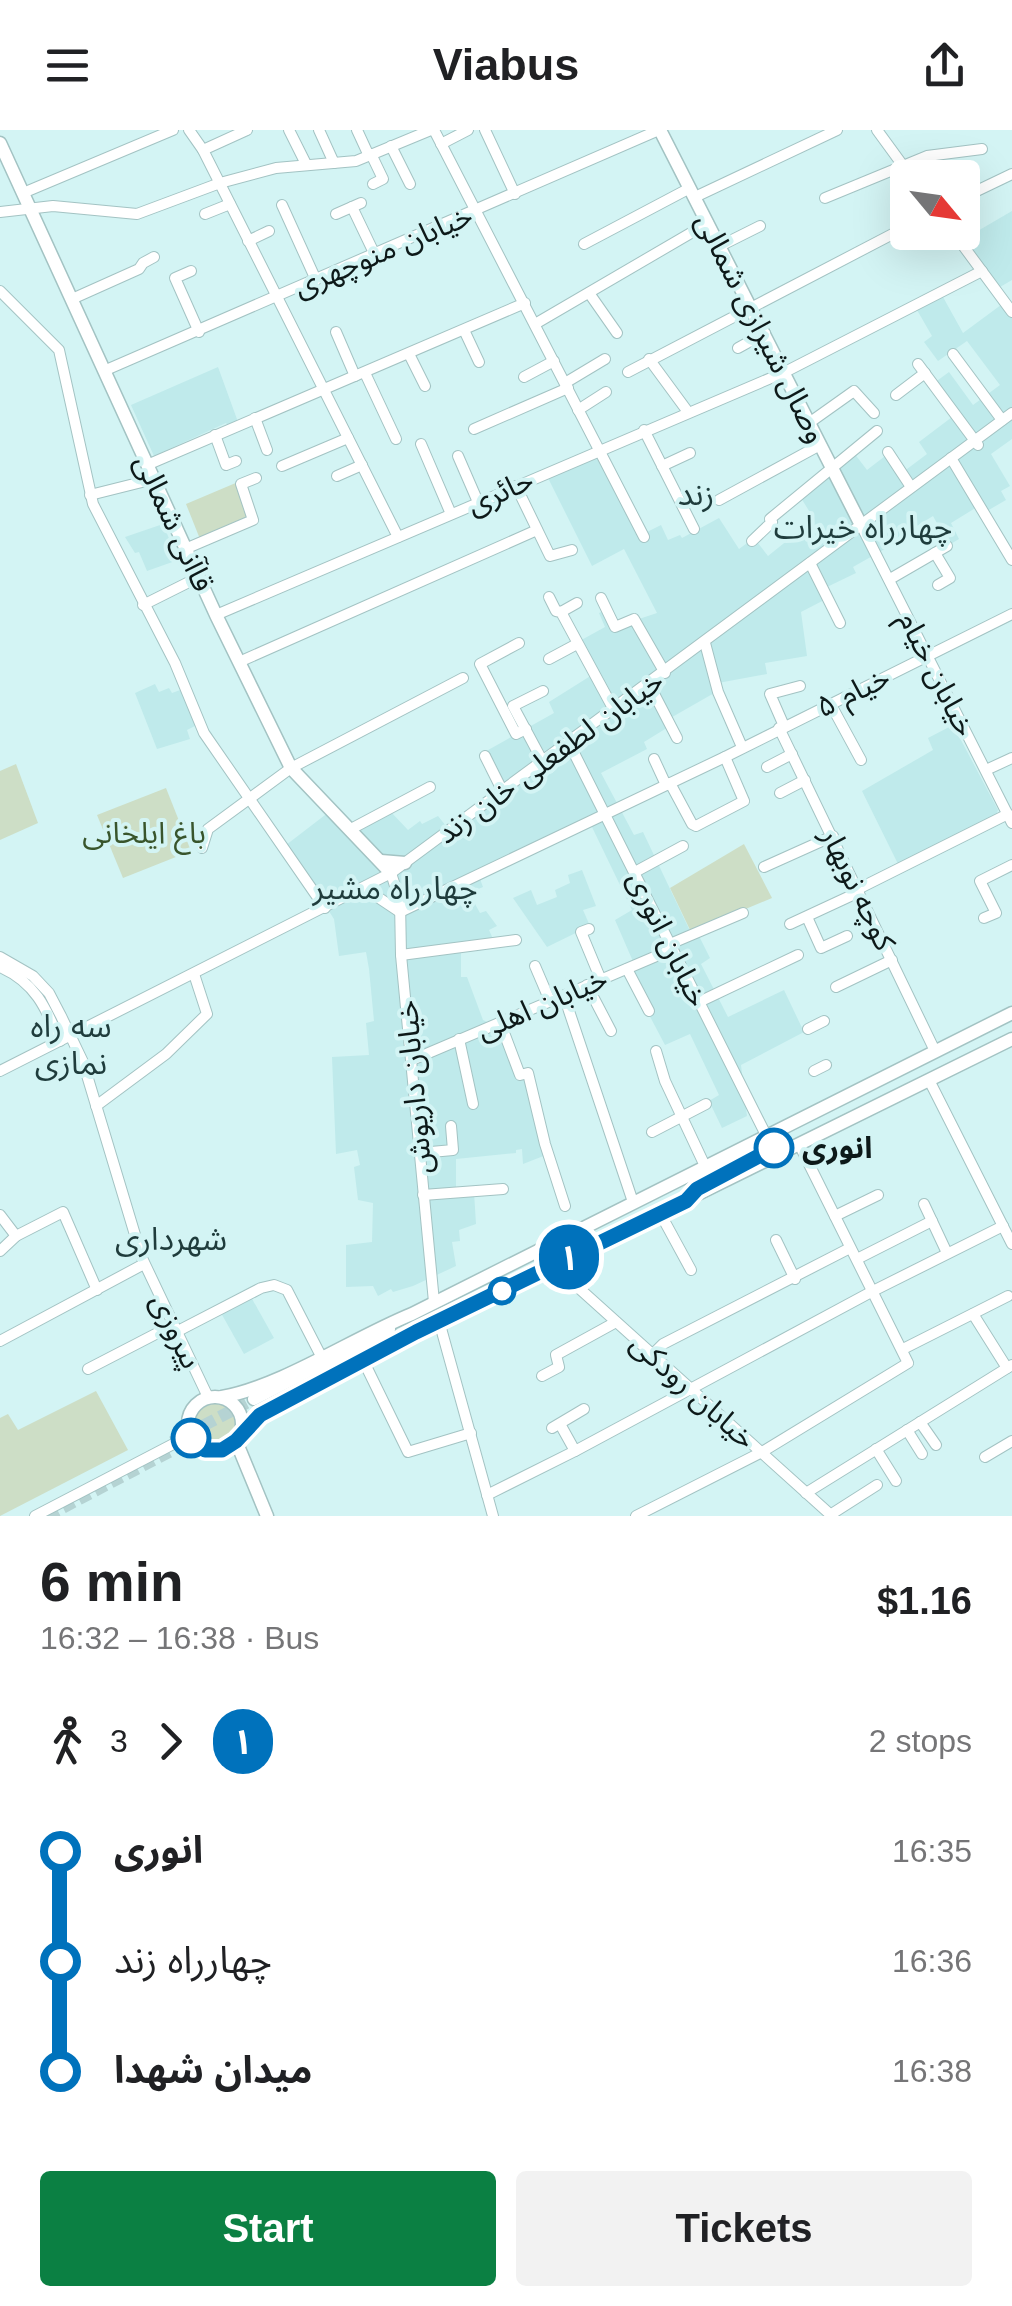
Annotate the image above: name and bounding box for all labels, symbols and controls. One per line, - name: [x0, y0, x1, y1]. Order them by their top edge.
- icon: menu: [40, 38, 95, 93]
- icon: share: [917, 38, 972, 93]
- text: Viabus: [433, 39, 579, 90]
- north arrow: [890, 160, 980, 250]
- map controls: [890, 160, 980, 250]
- street label: خیابان منوچهری: [288, 198, 478, 306]
- street label: وصال شیرازی شمالی: [688, 208, 834, 449]
- street label: قاآنی شمالی: [127, 449, 221, 597]
- street label: حائری: [461, 462, 539, 522]
- district label: زند: [678, 476, 714, 513]
- district label: چهارراه خیرات: [774, 509, 952, 547]
- street label: خیابان خیام: [887, 606, 983, 744]
- street label: ۵ خیام: [811, 660, 898, 729]
- street label: خیابان لطفعلی خان زند: [430, 663, 670, 851]
- park label: باغ ایلخانی: [82, 816, 206, 855]
- street label: کوچه نوبهار: [811, 821, 903, 957]
- street label: خیابان انوری: [621, 866, 715, 1012]
- district label: چهارراه مشیر: [311, 870, 478, 908]
- street label: خیابان اهلی: [472, 961, 612, 1047]
- street label: خیابان داریوش: [389, 999, 439, 1175]
- district label: سه راه نمازی: [30, 1008, 112, 1082]
- marker: انوری: [755, 1129, 793, 1167]
- place label: انوری: [802, 1131, 872, 1165]
- district label: شهرداری: [115, 1221, 227, 1258]
- line badge: ۱: [536, 1224, 602, 1290]
- text: ۱: [559, 1238, 579, 1277]
- unlabelled marker: [489, 1278, 515, 1304]
- street label: پیروزی: [141, 1288, 209, 1375]
- street label: خیابان رودکی: [623, 1326, 763, 1456]
- unlabelled marker: [172, 1419, 210, 1457]
- text: 6 min: [40, 1551, 184, 1613]
- text: $1.16: [877, 1580, 972, 1622]
- text: 16:32 – 16:38 · Bus: [40, 1620, 319, 1656]
- icon: walk: [40, 1714, 95, 1769]
- icon: forward: [143, 1714, 198, 1769]
- text: ۱: [233, 1722, 253, 1761]
- text: 3: [110, 1723, 128, 1759]
- text: 2 stops: [869, 1723, 972, 1759]
- text: انوری: [114, 1829, 203, 1871]
- text: 16:35: [892, 1833, 972, 1869]
- text: چهارراه زند: [114, 1939, 272, 1981]
- text: 16:36: [892, 1943, 972, 1979]
- text: میدان شهدا: [114, 2049, 312, 2091]
- text: 16:38: [892, 2053, 972, 2089]
- button: Start: [40, 2171, 496, 2286]
- button: Tickets: [516, 2171, 972, 2286]

